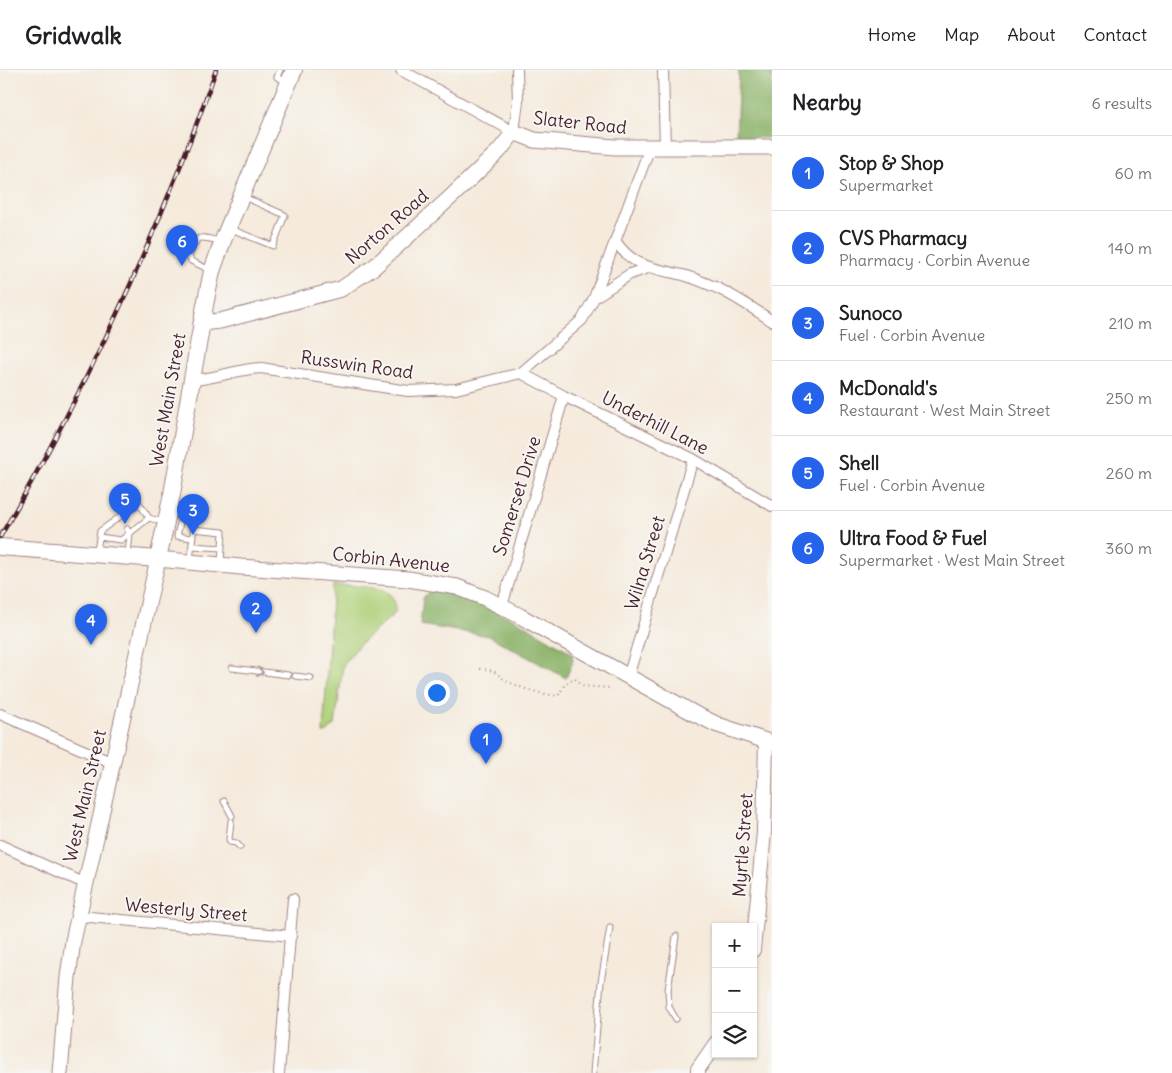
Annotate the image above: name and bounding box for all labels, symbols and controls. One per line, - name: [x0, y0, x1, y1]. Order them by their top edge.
- text: Gridwalk: [25, 20, 122, 50]
- text: Home: [868, 23, 916, 46]
- text: Map: [944, 23, 979, 46]
- text: About: [1007, 23, 1055, 46]
- text: Contact: [1083, 23, 1147, 46]
- text: Nearby: [792, 89, 862, 116]
- text: 6 results: [1091, 93, 1152, 113]
- street label: Slater Road: [532, 106, 628, 139]
- text: Stop & Shop: [839, 151, 944, 175]
- text: 1: [805, 163, 811, 183]
- text: 60 m: [1114, 163, 1152, 183]
- text: Supermarket: [839, 175, 933, 195]
- street label: Norton Road: [340, 184, 433, 269]
- pin: 6: [166, 225, 198, 266]
- text: CVS Pharmacy: [839, 226, 967, 250]
- text: 2: [804, 238, 812, 258]
- text: 140 m: [1108, 238, 1152, 258]
- text: Pharmacy · Corbin Avenue: [839, 250, 1030, 270]
- text: Sunoco: [839, 301, 903, 325]
- text: 3: [803, 313, 813, 333]
- text: 210 m: [1109, 313, 1152, 333]
- text: Fuel · Corbin Avenue: [839, 325, 985, 345]
- street label: West Main Street: [144, 331, 191, 469]
- street label: Russwin Road: [299, 345, 415, 384]
- text: McDonald's: [839, 376, 937, 400]
- street label: Underhill Lane: [598, 386, 713, 459]
- text: 4: [803, 388, 813, 408]
- text: 250 m: [1106, 388, 1152, 408]
- text: Restaurant · West Main Street: [839, 400, 1050, 420]
- street label: Somerset Drive: [487, 433, 546, 558]
- text: Shell: [839, 451, 879, 475]
- text: 5: [803, 463, 813, 483]
- text: 260 m: [1106, 463, 1152, 483]
- text: Fuel · Corbin Avenue: [839, 475, 985, 495]
- pin: 5: [109, 483, 141, 524]
- pin: 3: [177, 494, 209, 535]
- street label: Wilna Street: [619, 513, 670, 613]
- text: Ultra Food & Fuel: [839, 526, 987, 550]
- text: 6: [803, 538, 813, 558]
- text: 360 m: [1105, 538, 1152, 558]
- street label: Corbin Avenue: [331, 542, 451, 577]
- text: Supermarket · West Main Street: [839, 550, 1065, 570]
- pin: 2: [240, 592, 272, 633]
- pin: 4: [75, 604, 107, 645]
- one-way arrow: [256, 666, 264, 676]
- your location: [424, 680, 450, 706]
- pin: 1: [470, 723, 502, 764]
- street label: West Main Street: [58, 727, 111, 864]
- street label: Myrtle Street: [727, 792, 758, 898]
- street label: Westerly Street: [124, 893, 248, 926]
- map controls: [712, 923, 757, 1058]
- button: +: [712, 923, 757, 968]
- button: −: [712, 968, 757, 1013]
- button: layers: [712, 1013, 757, 1058]

